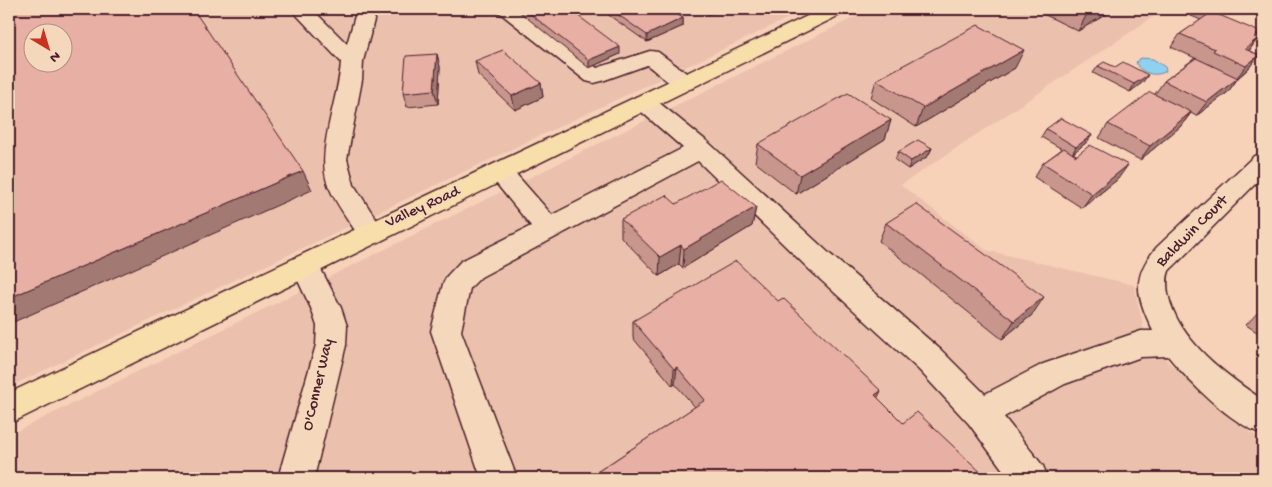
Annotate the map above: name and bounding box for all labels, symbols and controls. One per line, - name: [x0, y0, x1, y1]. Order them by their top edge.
- north arrow: [22, 22, 72, 72]
- text: N: [46, 47, 63, 66]
- street label: Valley Road: [382, 182, 465, 234]
- street label: Baldwin Court: [1152, 191, 1234, 273]
- street label: O'Conner Way: [299, 337, 339, 433]

